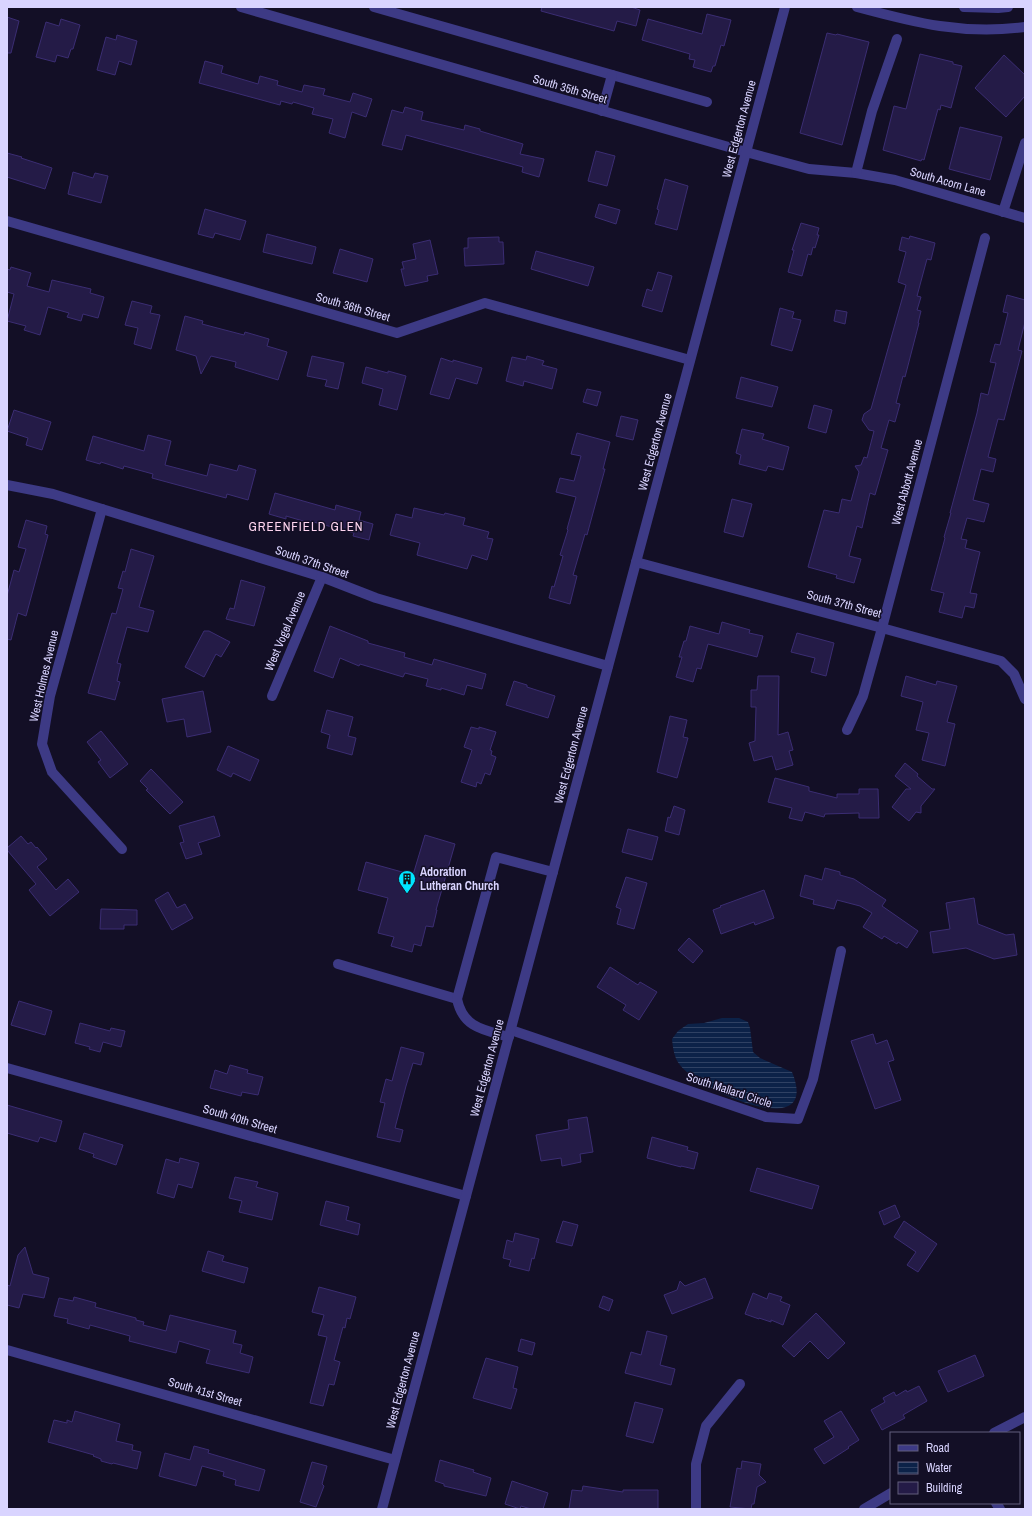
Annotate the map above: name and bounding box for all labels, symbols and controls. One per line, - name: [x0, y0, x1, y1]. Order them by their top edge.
- street label: South 35th Street: [531, 71, 609, 107]
- street label: West Edgerton Avenue: [718, 78, 760, 180]
- street label: South Acorn Lane: [908, 164, 988, 200]
- street label: South 36th Street: [314, 289, 392, 325]
- street label: West Edgerton Avenue: [634, 391, 676, 493]
- street label: West Abbott Avenue: [888, 437, 926, 527]
- district label: GREENFIELD GLEN: [248, 518, 364, 535]
- street label: South 37th Street: [273, 542, 351, 582]
- street label: South 37th Street: [805, 586, 883, 622]
- street label: West Vogel Avenue: [261, 589, 309, 673]
- street label: West Holmes Avenue: [26, 629, 62, 723]
- street label: West Edgerton Avenue: [550, 704, 592, 806]
- place label: Adoration Lutheran Church: [420, 864, 499, 894]
- building icon: Adoration Lutheran Church: [397, 869, 417, 894]
- street label: West Edgerton Avenue: [466, 1017, 508, 1119]
- street label: South Mallard Circle: [684, 1069, 774, 1111]
- street label: South 40th Street: [201, 1101, 279, 1137]
- street label: West Edgerton Avenue: [382, 1329, 424, 1431]
- street label: South 41st Street: [166, 1374, 244, 1410]
- legend: [890, 1432, 1020, 1504]
- text: Road: [926, 1440, 950, 1456]
- text: Water: [926, 1460, 953, 1476]
- text: Building: [926, 1480, 963, 1496]

